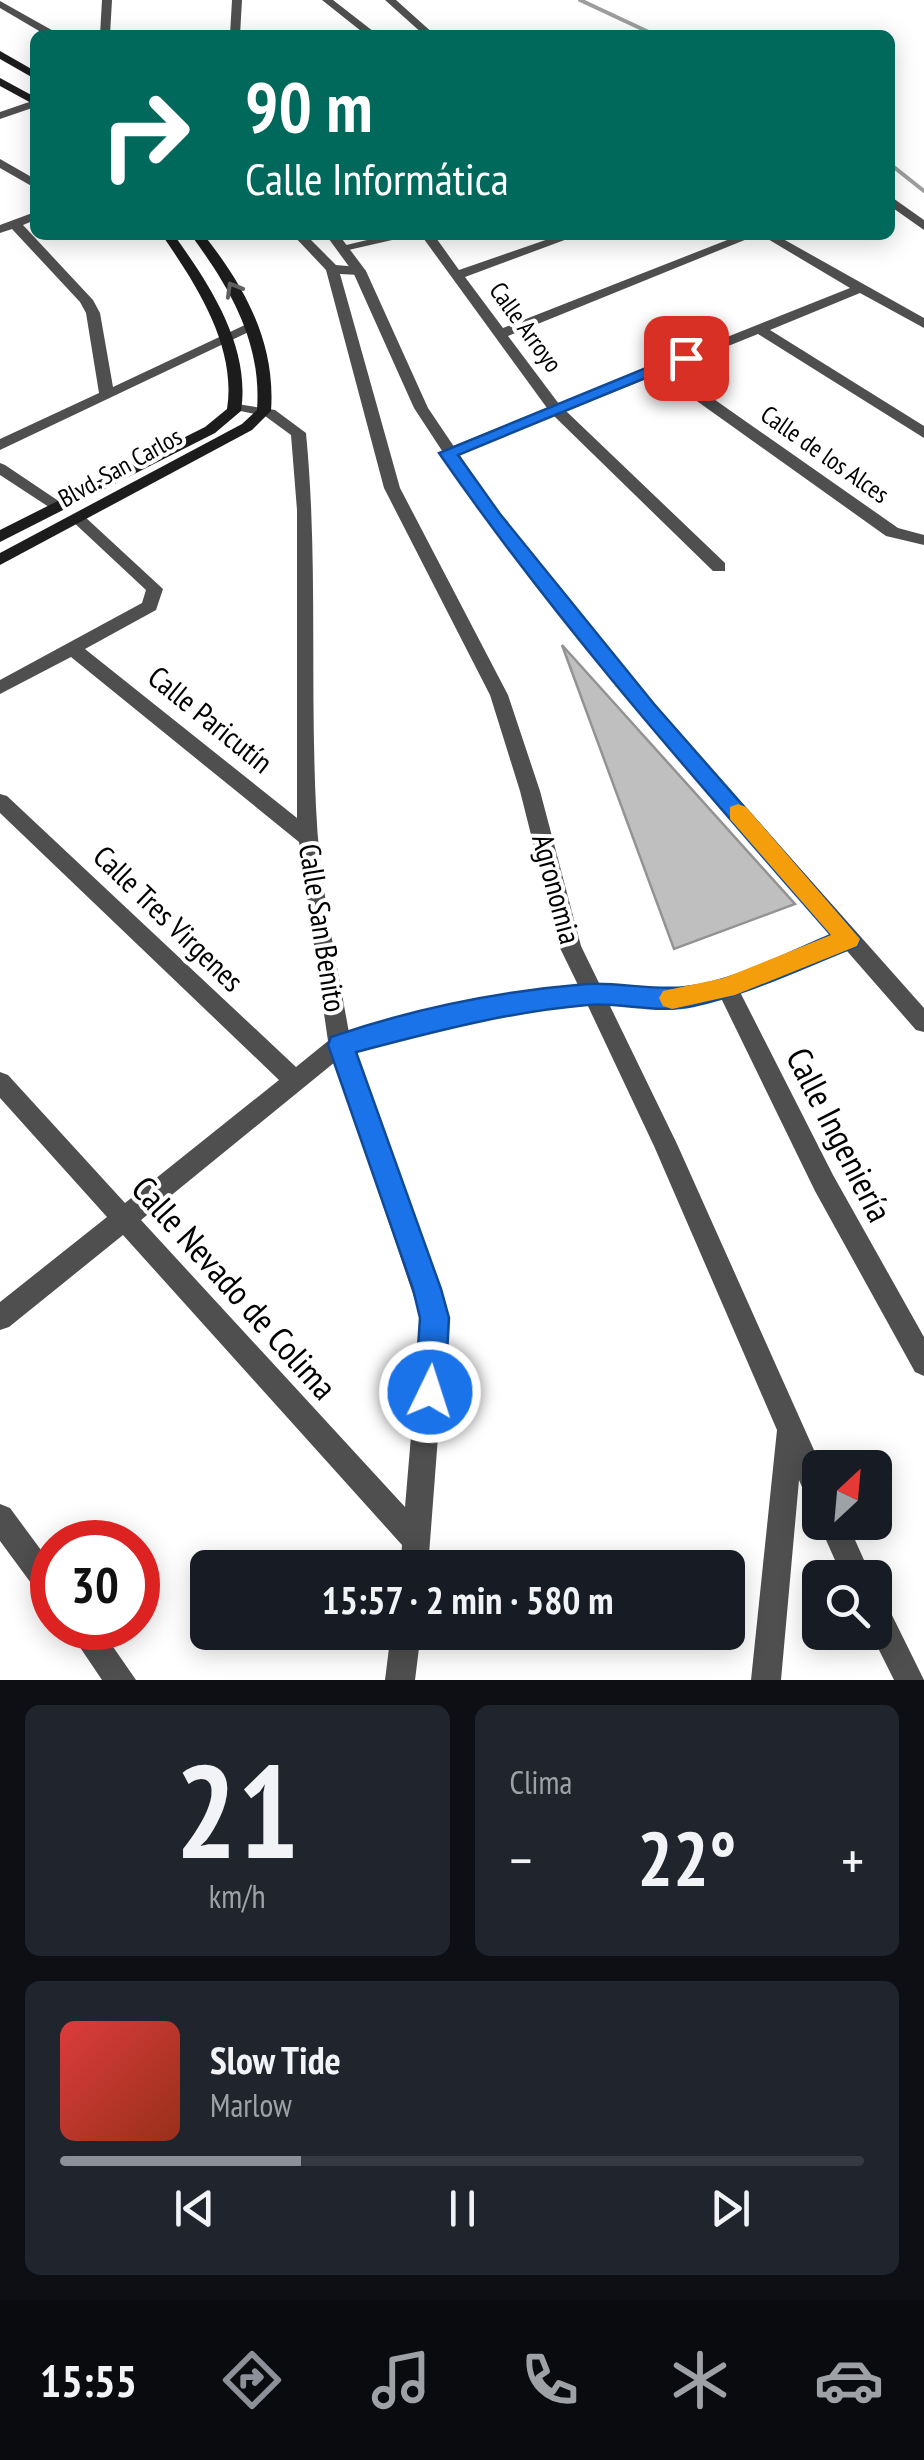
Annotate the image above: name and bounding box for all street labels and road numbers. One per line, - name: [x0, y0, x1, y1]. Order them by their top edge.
- street label: Calle Arroyo: [482, 276, 570, 378]
- street label: Calle de los Alces: [755, 398, 895, 510]
- street label: Blvd. San Carlos: [53, 420, 187, 514]
- street label: Calle Paricutín: [141, 657, 281, 781]
- street label: Agronomia: [524, 829, 591, 948]
- street label: Calle Tres Virgenes: [86, 836, 252, 999]
- street label: Calle San Benito: [291, 841, 356, 1015]
- street label: Calle Ingeniería: [776, 1040, 903, 1229]
- street label: Calle Nevado de Colima: [122, 1166, 347, 1409]

